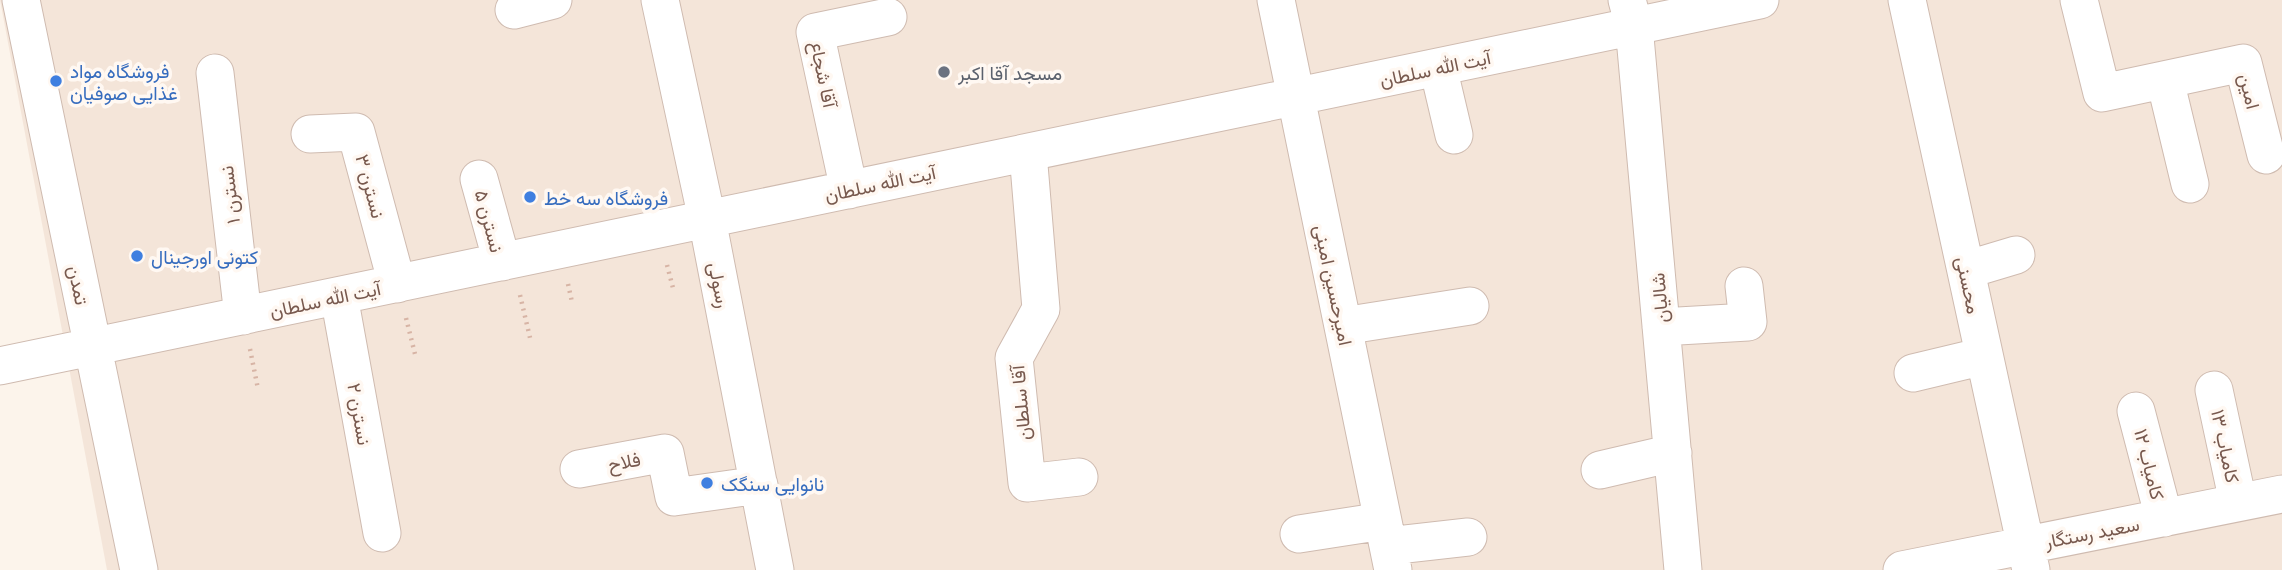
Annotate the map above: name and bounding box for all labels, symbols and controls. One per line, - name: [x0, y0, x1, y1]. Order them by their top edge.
- street label: آقا شجاع: [804, 39, 843, 111]
- street label: آیت الله سلطان: [1377, 45, 1494, 92]
- place label: فروشگاه مواد غذایی صوفیان: [70, 59, 178, 105]
- place label: مسجد آقا اکبر: [957, 61, 1062, 85]
- marker: مسجد آقا اکبر: [936, 64, 952, 80]
- street label: امین: [2234, 71, 2265, 111]
- marker: فروشگاه مواد غذایی صوفیان: [48, 73, 64, 89]
- street label: نسترن ۳: [350, 152, 391, 221]
- street label: آیت الله سلطان: [822, 160, 939, 207]
- street label: نسترن ۱: [214, 165, 245, 225]
- place label: فروشگاه سه خط: [544, 186, 668, 210]
- street label: نسترن ۵: [470, 187, 509, 255]
- marker: فروشگاه سه خط: [522, 189, 538, 205]
- street label: امیرحسین امینی: [1309, 223, 1358, 348]
- place label: کتونی اورجینال: [151, 245, 258, 269]
- marker: کتونی اورجینال: [129, 248, 145, 264]
- street label: محسنی: [1951, 254, 1986, 316]
- street label: رسولی: [703, 260, 736, 310]
- street label: تمدن: [64, 263, 94, 307]
- street label: شالیان: [1645, 272, 1674, 324]
- street label: آیت الله سلطان: [267, 276, 384, 323]
- street label: آقا سلطان: [1005, 363, 1035, 441]
- street label: نسترن ۲: [342, 381, 377, 447]
- street label: کامیاب ۱۳: [2206, 407, 2245, 485]
- street label: کامیاب ۱۲: [2129, 426, 2170, 502]
- street label: فلاح: [606, 447, 643, 477]
- place label: نانوایی سنگک: [721, 472, 824, 496]
- marker: نانوایی سنگک: [699, 475, 715, 491]
- street label: سعید رستگار: [2042, 512, 2142, 554]

